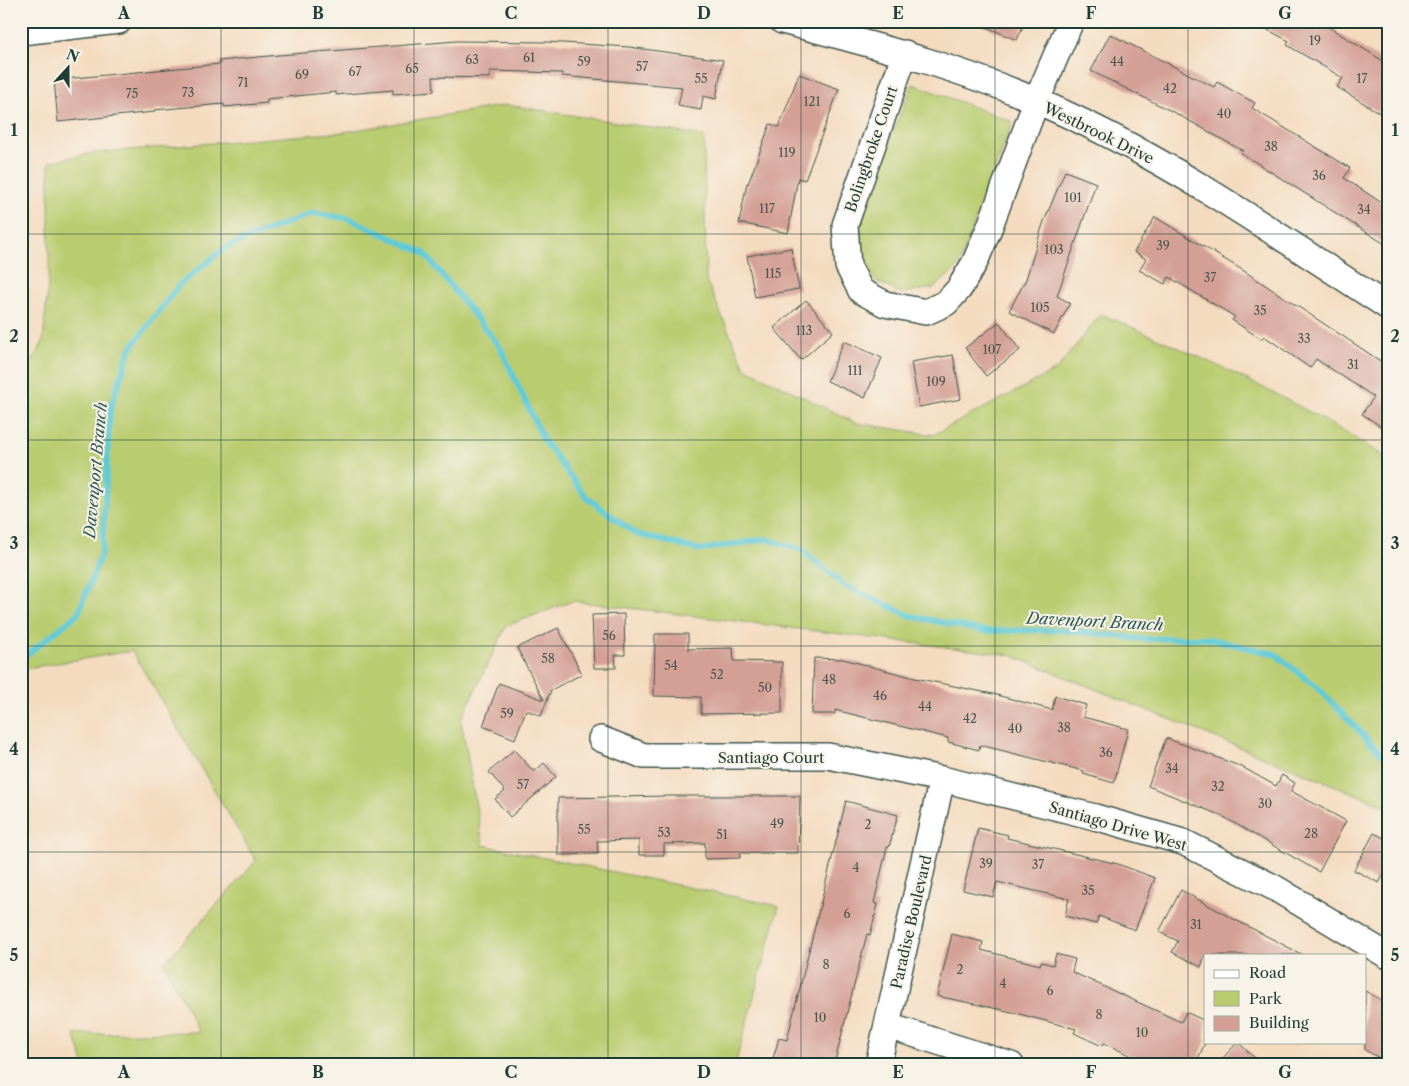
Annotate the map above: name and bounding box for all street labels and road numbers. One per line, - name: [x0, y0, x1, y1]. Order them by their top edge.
- street label: Bolingbroke Court: [840, 83, 902, 215]
- street label: Westbrook Drive: [1040, 98, 1157, 168]
- street label: Santiago Court: [718, 748, 825, 767]
- street label: Santiago Drive West: [1047, 797, 1190, 855]
- street label: Paradise Boulevard: [886, 853, 936, 991]

